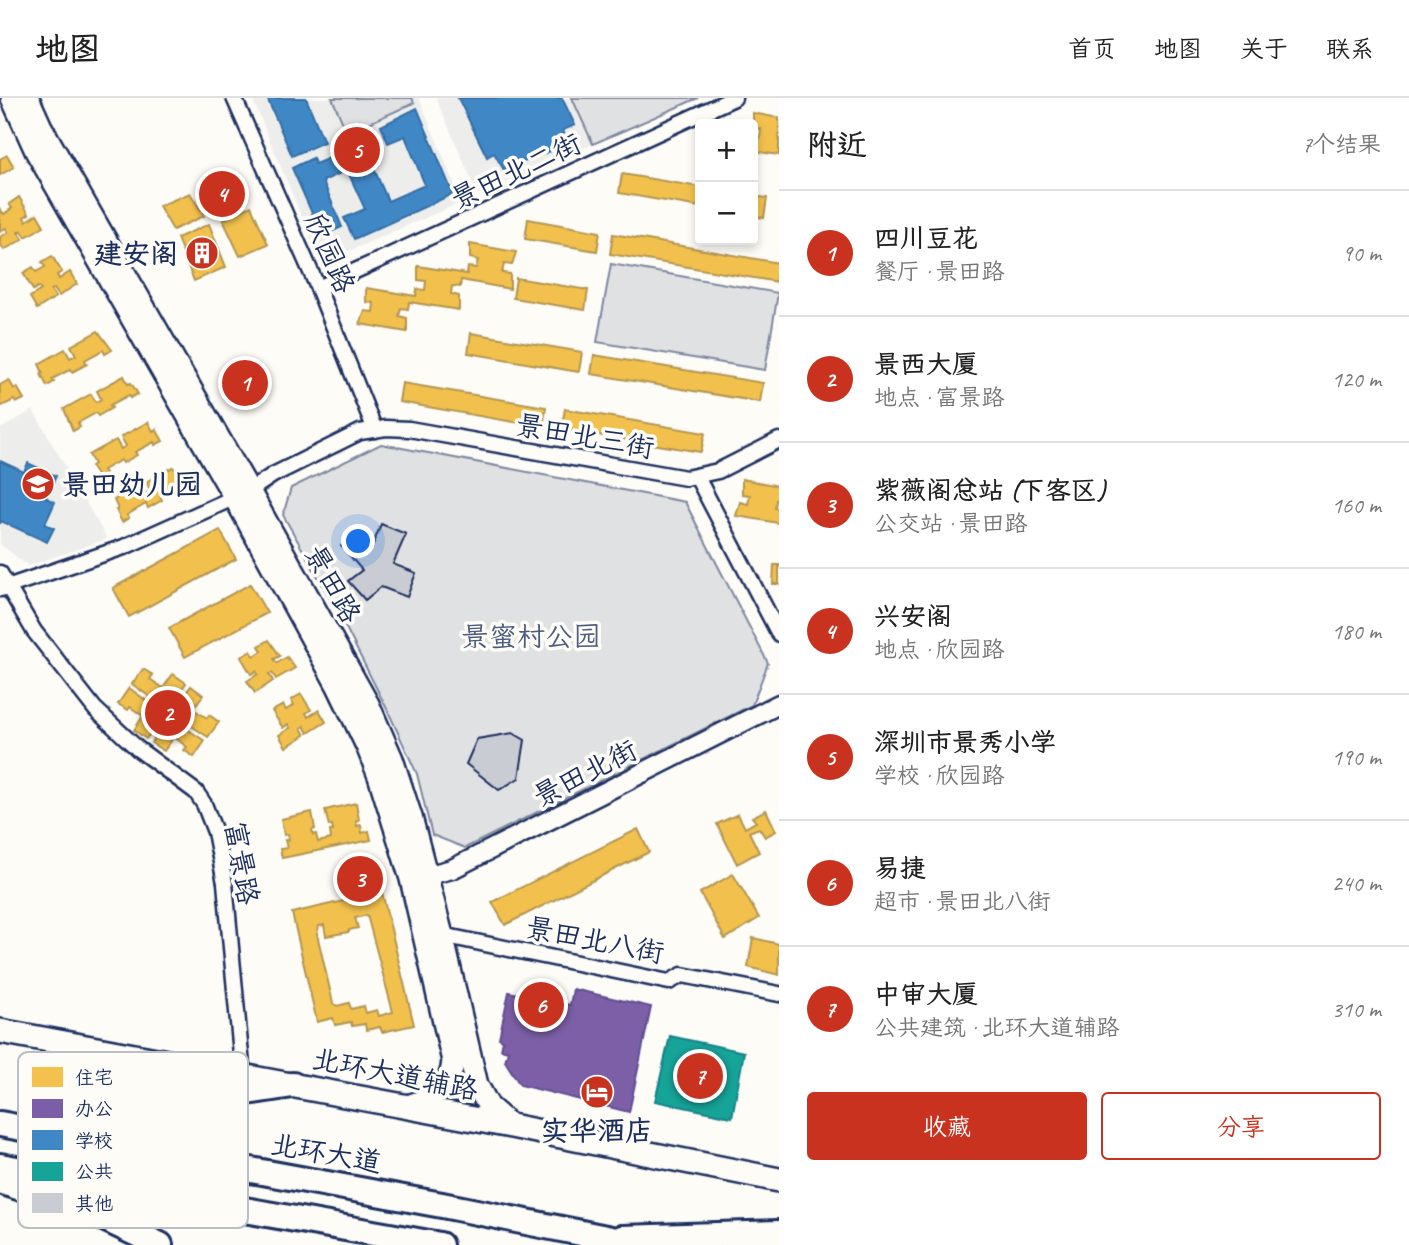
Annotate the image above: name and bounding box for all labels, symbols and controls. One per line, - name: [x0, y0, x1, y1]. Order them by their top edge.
- text: 地图: [35, 28, 101, 70]
- text: 首页: [1068, 34, 1116, 64]
- text: 地图: [1154, 34, 1202, 64]
- text: 关于: [1240, 34, 1288, 64]
- text: 联系: [1326, 34, 1374, 64]
- map controls: [695, 119, 758, 245]
- button: +: [695, 119, 758, 182]
- pin: 5: [334, 124, 380, 176]
- street label: 景田北二街: [445, 126, 587, 216]
- text: 附近: [807, 126, 867, 164]
- text: 7个结果: [1302, 130, 1381, 159]
- pin: 4: [199, 168, 245, 220]
- button: −: [695, 182, 758, 245]
- street label: 欣园路: [297, 208, 363, 298]
- text: 四川豆花: [874, 222, 978, 255]
- building icon: 建安阁: [183, 234, 221, 272]
- place label: 建安阁: [94, 236, 178, 271]
- text: 1: [825, 239, 835, 268]
- text: 90 m: [1342, 239, 1381, 268]
- text: 餐厅 · 景田路: [874, 257, 1004, 286]
- text: 景西大厦: [874, 348, 978, 381]
- pin: 1: [222, 357, 268, 409]
- text: 2: [825, 365, 835, 394]
- text: 120 m: [1332, 365, 1381, 394]
- text: 地点 · 富景路: [874, 383, 1004, 412]
- street label: 景田北三街: [513, 407, 657, 465]
- school or university icon: 景田幼儿园: [19, 465, 57, 503]
- place label: 景田幼儿园: [62, 467, 202, 502]
- text: 紫薇阁总站 (下客区): [874, 474, 1105, 507]
- text: 3: [825, 491, 835, 520]
- text: 160 m: [1332, 491, 1381, 520]
- text: 公交站 · 景田路: [874, 509, 1027, 538]
- your location: [341, 524, 375, 558]
- street label: 景田路: [297, 539, 369, 629]
- text: 兴安阁: [874, 600, 952, 633]
- text: 4: [825, 617, 835, 646]
- text: 180 m: [1332, 617, 1381, 646]
- park label: 景蜜村公园: [461, 619, 601, 654]
- text: 地点 · 欣园路: [874, 635, 1004, 664]
- pin: 2: [145, 687, 191, 739]
- text: 深圳市景秀小学: [874, 726, 1056, 759]
- street label: 景田北街: [527, 732, 643, 814]
- text: 5: [825, 743, 835, 772]
- text: 190 m: [1332, 743, 1381, 772]
- text: 学校 · 欣园路: [874, 761, 1004, 790]
- street label: 富景路: [217, 819, 267, 907]
- text: 易捷: [874, 852, 926, 885]
- pin: 3: [337, 853, 383, 905]
- text: 6: [825, 869, 835, 898]
- text: 240 m: [1332, 869, 1381, 898]
- text: 超市 · 景田北八街: [874, 887, 1050, 916]
- street label: 景田北八街: [523, 909, 667, 971]
- text: 中审大厦: [874, 978, 978, 1011]
- pin: 6: [518, 979, 564, 1031]
- text: 7: [825, 995, 835, 1024]
- text: 310 m: [1332, 995, 1381, 1024]
- text: 公共建筑 · 北环大道辅路: [874, 1013, 1119, 1042]
- street label: 北环大道辅路: [309, 1041, 481, 1107]
- pin: 7: [677, 1050, 723, 1102]
- legend: [18, 1052, 248, 1228]
- text: 住宅: [75, 1066, 113, 1090]
- hotel icon: 实华酒店: [578, 1073, 616, 1111]
- button: 收藏: [807, 1092, 1087, 1160]
- button: 分享: [1101, 1092, 1381, 1160]
- text: 办公: [75, 1097, 113, 1121]
- place label: 实华酒店: [541, 1113, 653, 1148]
- street label: 北环大道: [268, 1126, 384, 1180]
- text: 学校: [75, 1129, 113, 1153]
- text: 公共: [75, 1160, 113, 1184]
- text: 其他: [75, 1192, 113, 1216]

